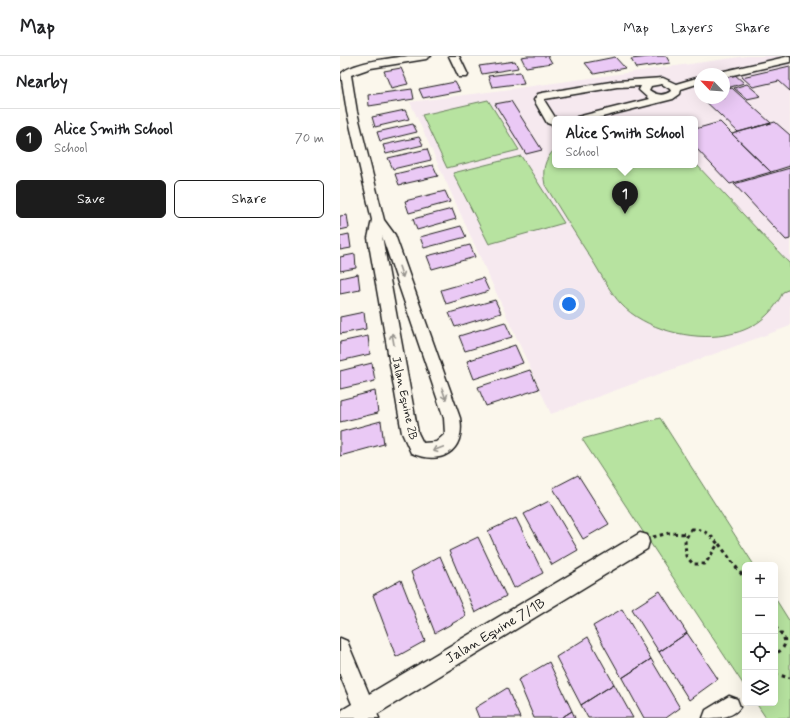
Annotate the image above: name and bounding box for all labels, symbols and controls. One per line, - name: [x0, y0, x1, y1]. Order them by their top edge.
- text: Map: [20, 15, 55, 40]
- text: Map: [623, 19, 649, 37]
- text: Layers: [671, 19, 713, 37]
- text: Share: [735, 19, 770, 37]
- north arrow: [694, 68, 730, 104]
- text: Nearby: [16, 71, 68, 93]
- popup: [552, 116, 698, 168]
- text: Alice Smith School: [54, 120, 173, 140]
- text: Alice Smith School: [565, 124, 685, 144]
- text: 1: [26, 130, 32, 147]
- text: 70 m: [295, 130, 324, 147]
- text: School: [54, 140, 88, 157]
- text: School: [565, 144, 599, 161]
- button: Save: [16, 180, 166, 218]
- button: Share: [174, 180, 324, 218]
- pin: 1: [612, 181, 638, 214]
- one-way arrow: [397, 265, 405, 277]
- your location: [559, 294, 579, 314]
- one-way arrow: [389, 333, 397, 346]
- street label: Jalan Equine 2B: [387, 355, 421, 442]
- one-way arrow: [440, 388, 448, 400]
- one-way arrow: [432, 445, 444, 453]
- map controls: [742, 562, 778, 706]
- button: +: [742, 562, 778, 598]
- street label: Jalan Equine 7/1B: [442, 594, 549, 668]
- button: −: [742, 598, 778, 634]
- button: locate: [742, 634, 778, 670]
- button: layers: [742, 670, 778, 706]

